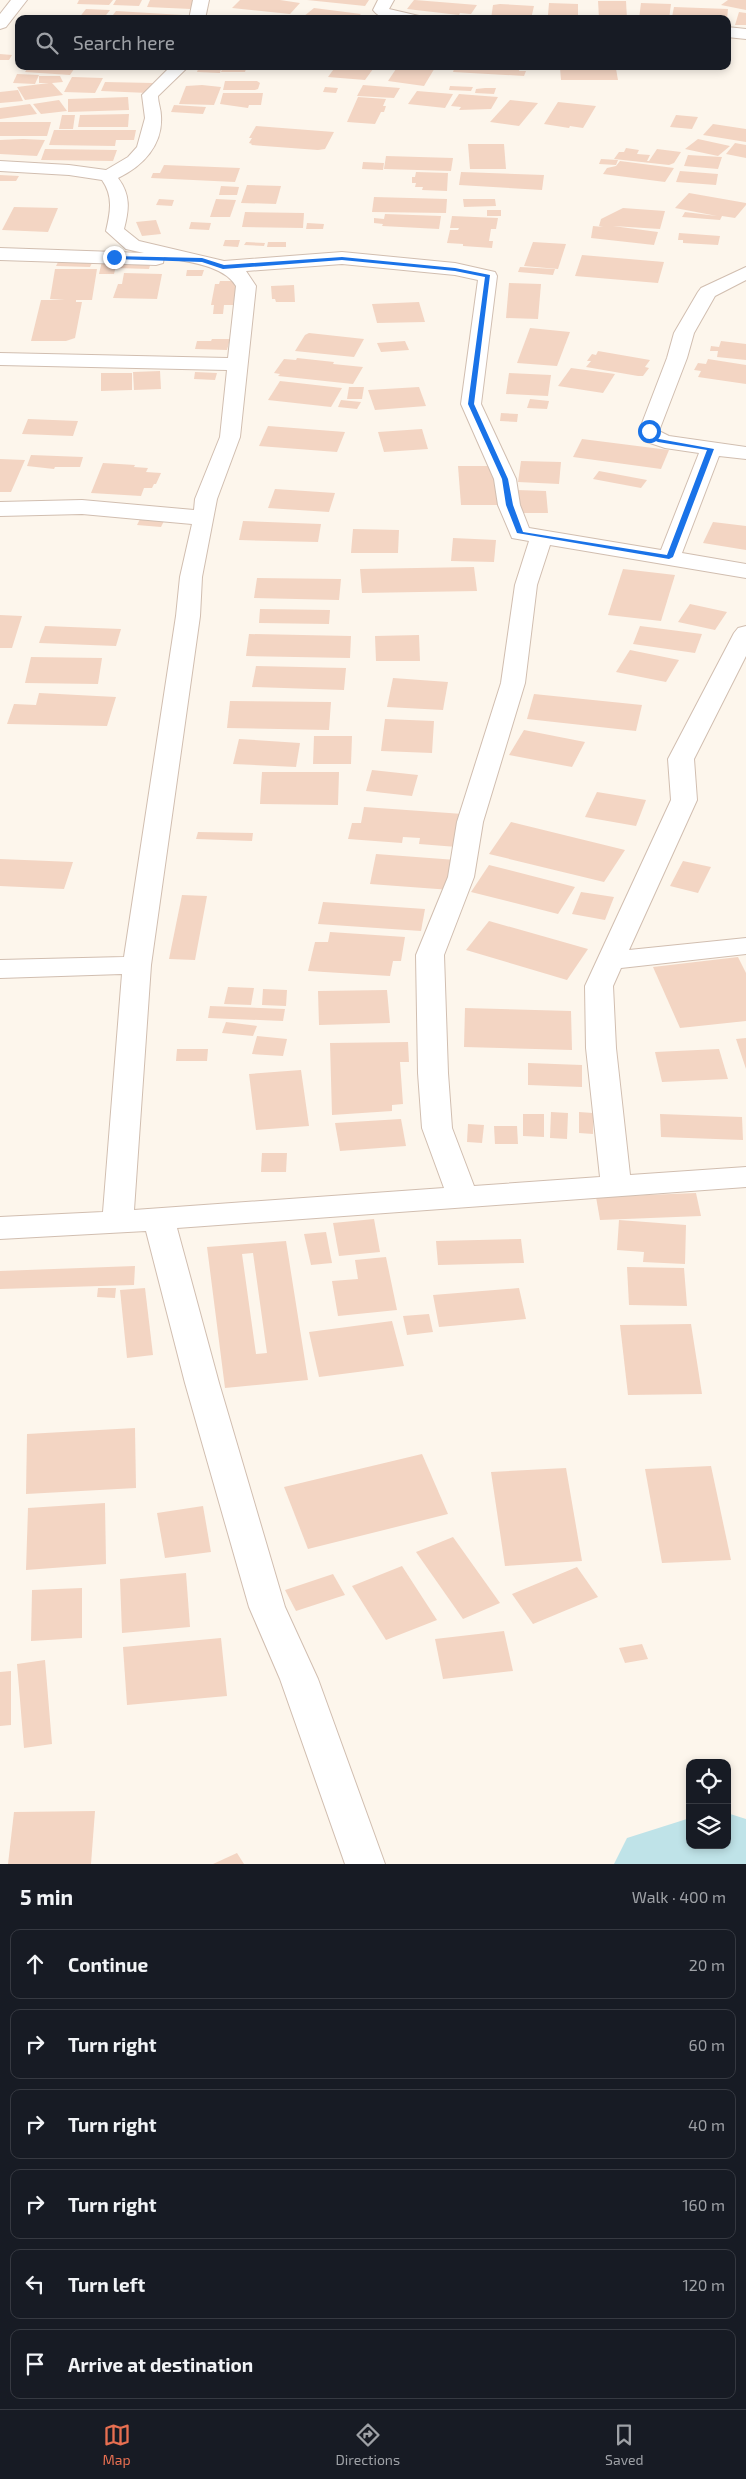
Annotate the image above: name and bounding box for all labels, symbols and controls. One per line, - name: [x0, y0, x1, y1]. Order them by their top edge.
- search box: [15, 15, 731, 70]
- icon: search: [33, 29, 61, 57]
- text: Search here: [73, 31, 175, 54]
- route end: [103, 246, 126, 269]
- route start: [638, 420, 661, 443]
- map controls: [686, 1759, 731, 1849]
- button: locate: [686, 1759, 731, 1804]
- button: layers: [686, 1804, 731, 1849]
- text: 5 min: [20, 1884, 73, 1909]
- text: Walk · 400 m: [632, 1887, 726, 1906]
- icon: ahead: [21, 1950, 49, 1978]
- text: Continue: [68, 1953, 148, 1976]
- text: 20 m: [689, 1955, 725, 1974]
- icon: right: [21, 2030, 49, 2058]
- text: Turn right: [68, 2033, 156, 2056]
- text: 60 m: [689, 2035, 725, 2054]
- icon: right: [21, 2110, 49, 2138]
- text: Turn right: [68, 2113, 156, 2136]
- text: 40 m: [688, 2115, 725, 2134]
- icon: right: [21, 2190, 49, 2218]
- text: Turn right: [68, 2193, 156, 2216]
- text: 160 m: [682, 2195, 725, 2214]
- icon: left: [21, 2270, 49, 2298]
- text: Turn left: [68, 2273, 145, 2296]
- text: 120 m: [682, 2275, 725, 2294]
- icon: arrive: [21, 2350, 49, 2378]
- text: Arrive at destination: [68, 2353, 253, 2376]
- tab: Map: [102, 2421, 131, 2468]
- tab: Directions: [336, 2421, 400, 2468]
- tab: Saved: [605, 2421, 644, 2468]

